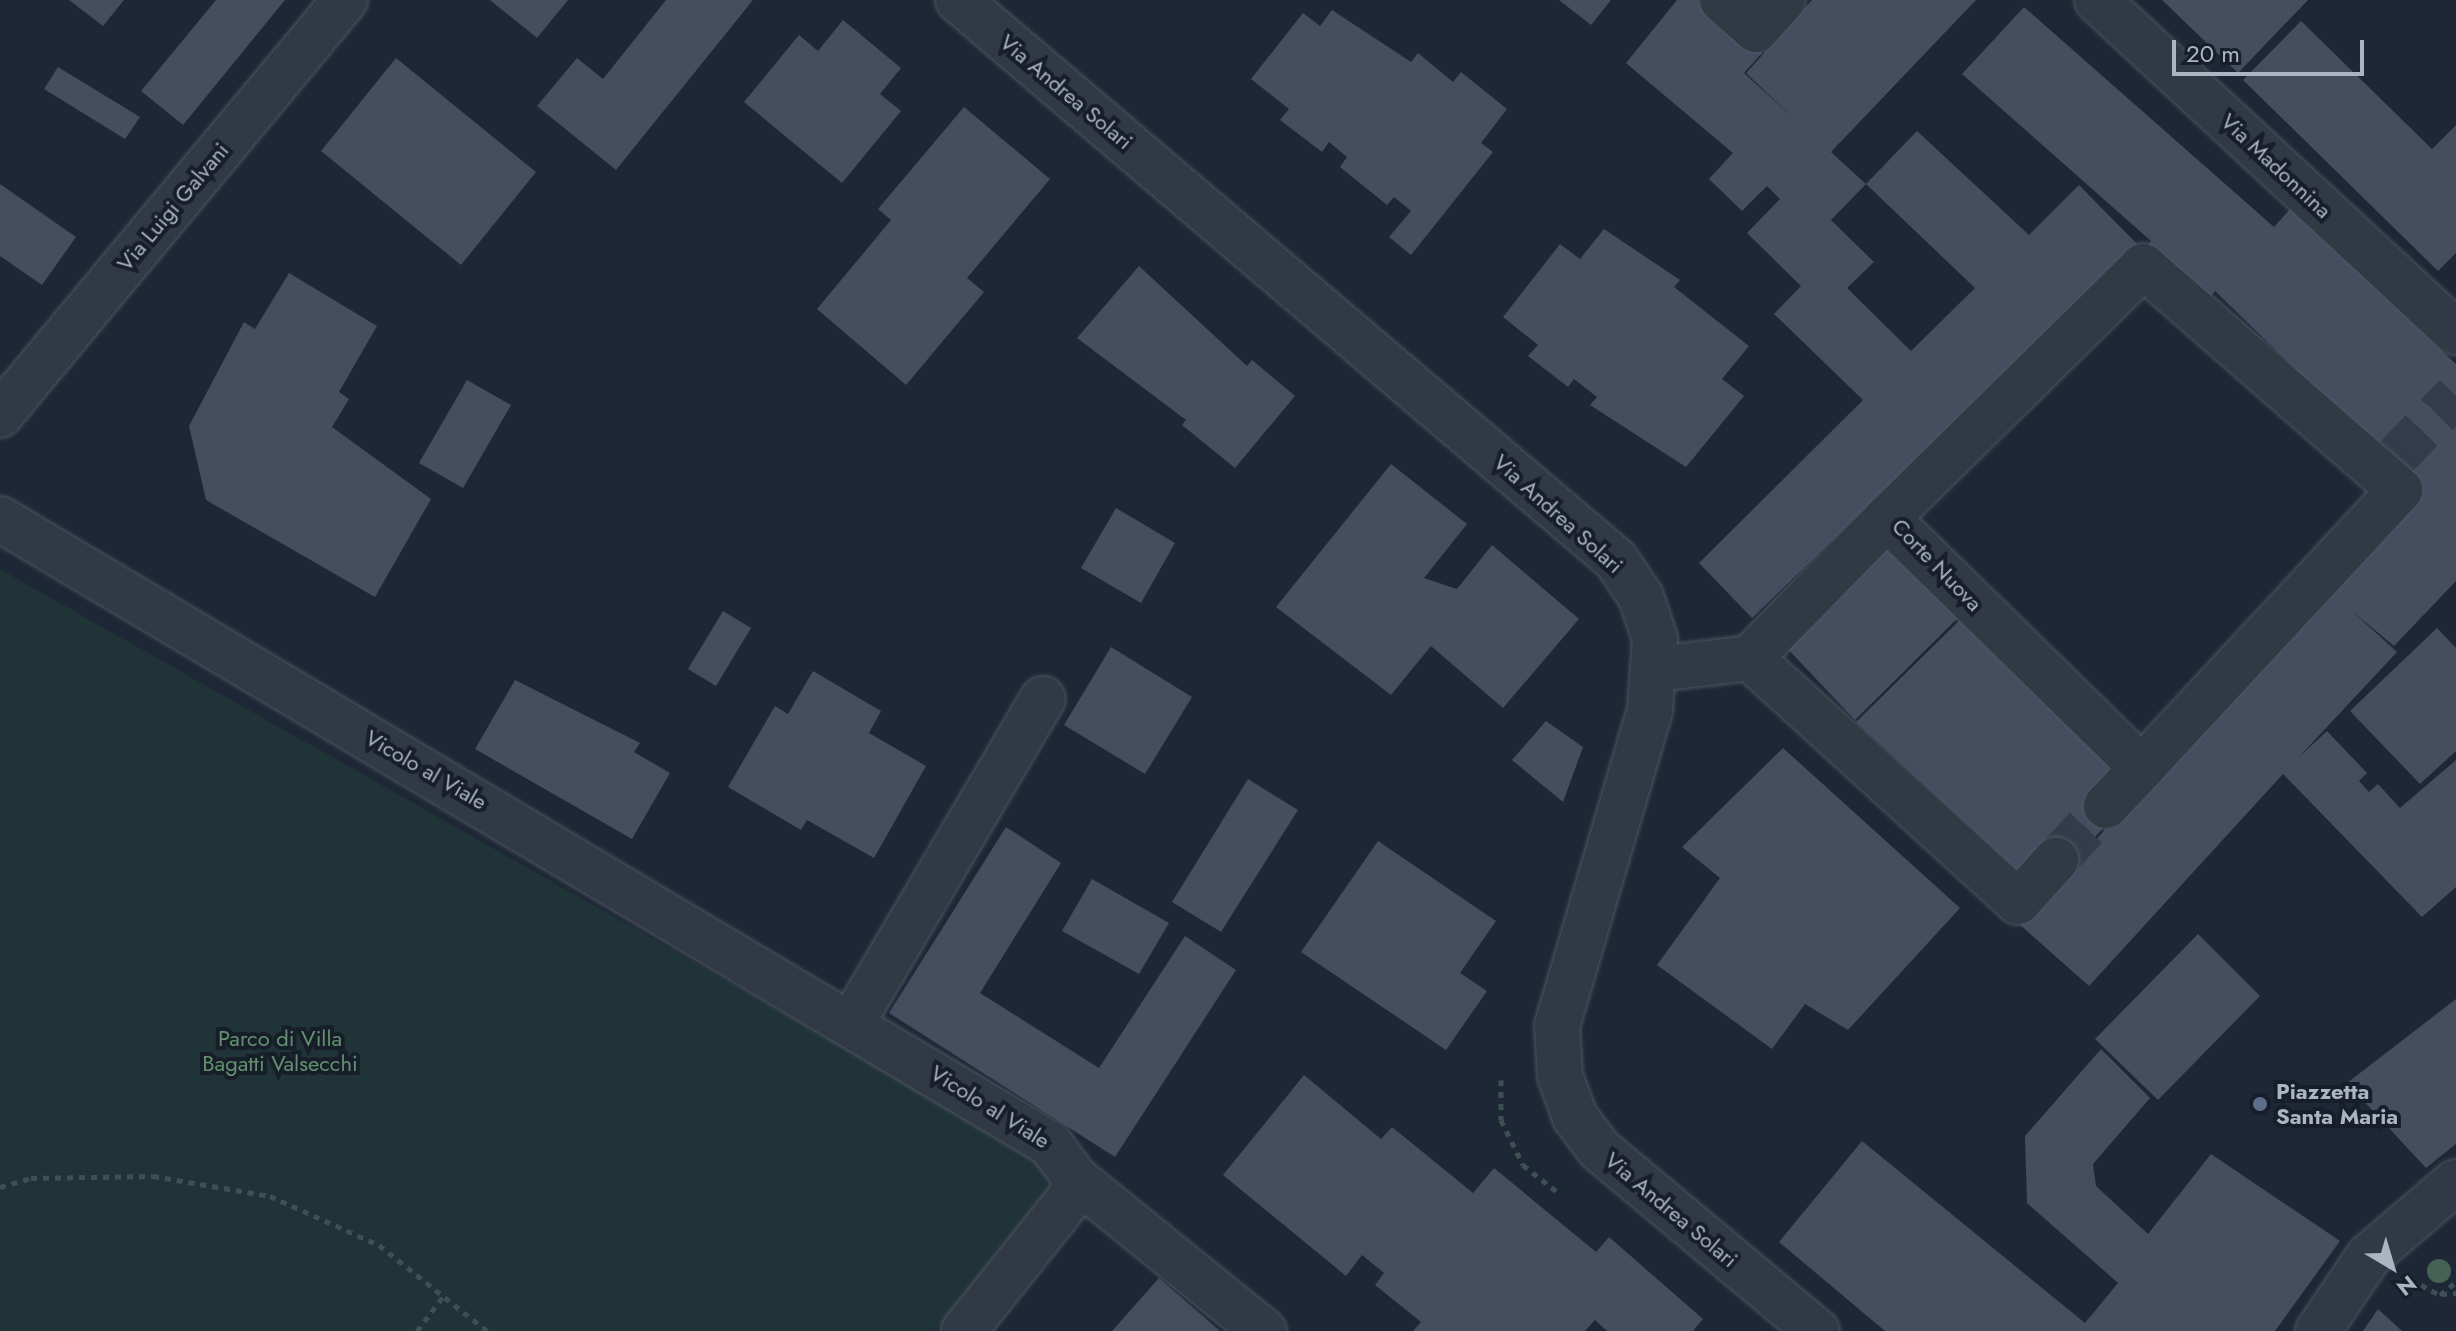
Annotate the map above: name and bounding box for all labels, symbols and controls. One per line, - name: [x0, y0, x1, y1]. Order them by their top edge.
- scale bar: [2176, 24, 2368, 74]
- street label: Via Andrea Solari: [994, 29, 1138, 155]
- text: 20 m: [2186, 36, 2240, 71]
- street label: Via Madonnina: [2215, 108, 2337, 224]
- street label: Via Luigi Galvani: [112, 138, 234, 276]
- street label: Via Andrea Solari: [1488, 449, 1628, 579]
- street label: Corte Nuova: [1886, 513, 1988, 617]
- street label: Vicolo al Viale: [361, 725, 491, 815]
- park label: Parco di Villa Bagatti Valsecchi: [202, 1025, 358, 1076]
- street label: Vicolo al Viale: [925, 1060, 1055, 1154]
- place label: Piazzetta Santa Maria: [2276, 1078, 2398, 1130]
- marker: Piazzetta Santa Maria: [2251, 1095, 2269, 1113]
- street label: Via Andrea Solari: [1599, 1147, 1743, 1273]
- north arrow: [2352, 1227, 2432, 1307]
- text: N: [2390, 1268, 2424, 1304]

